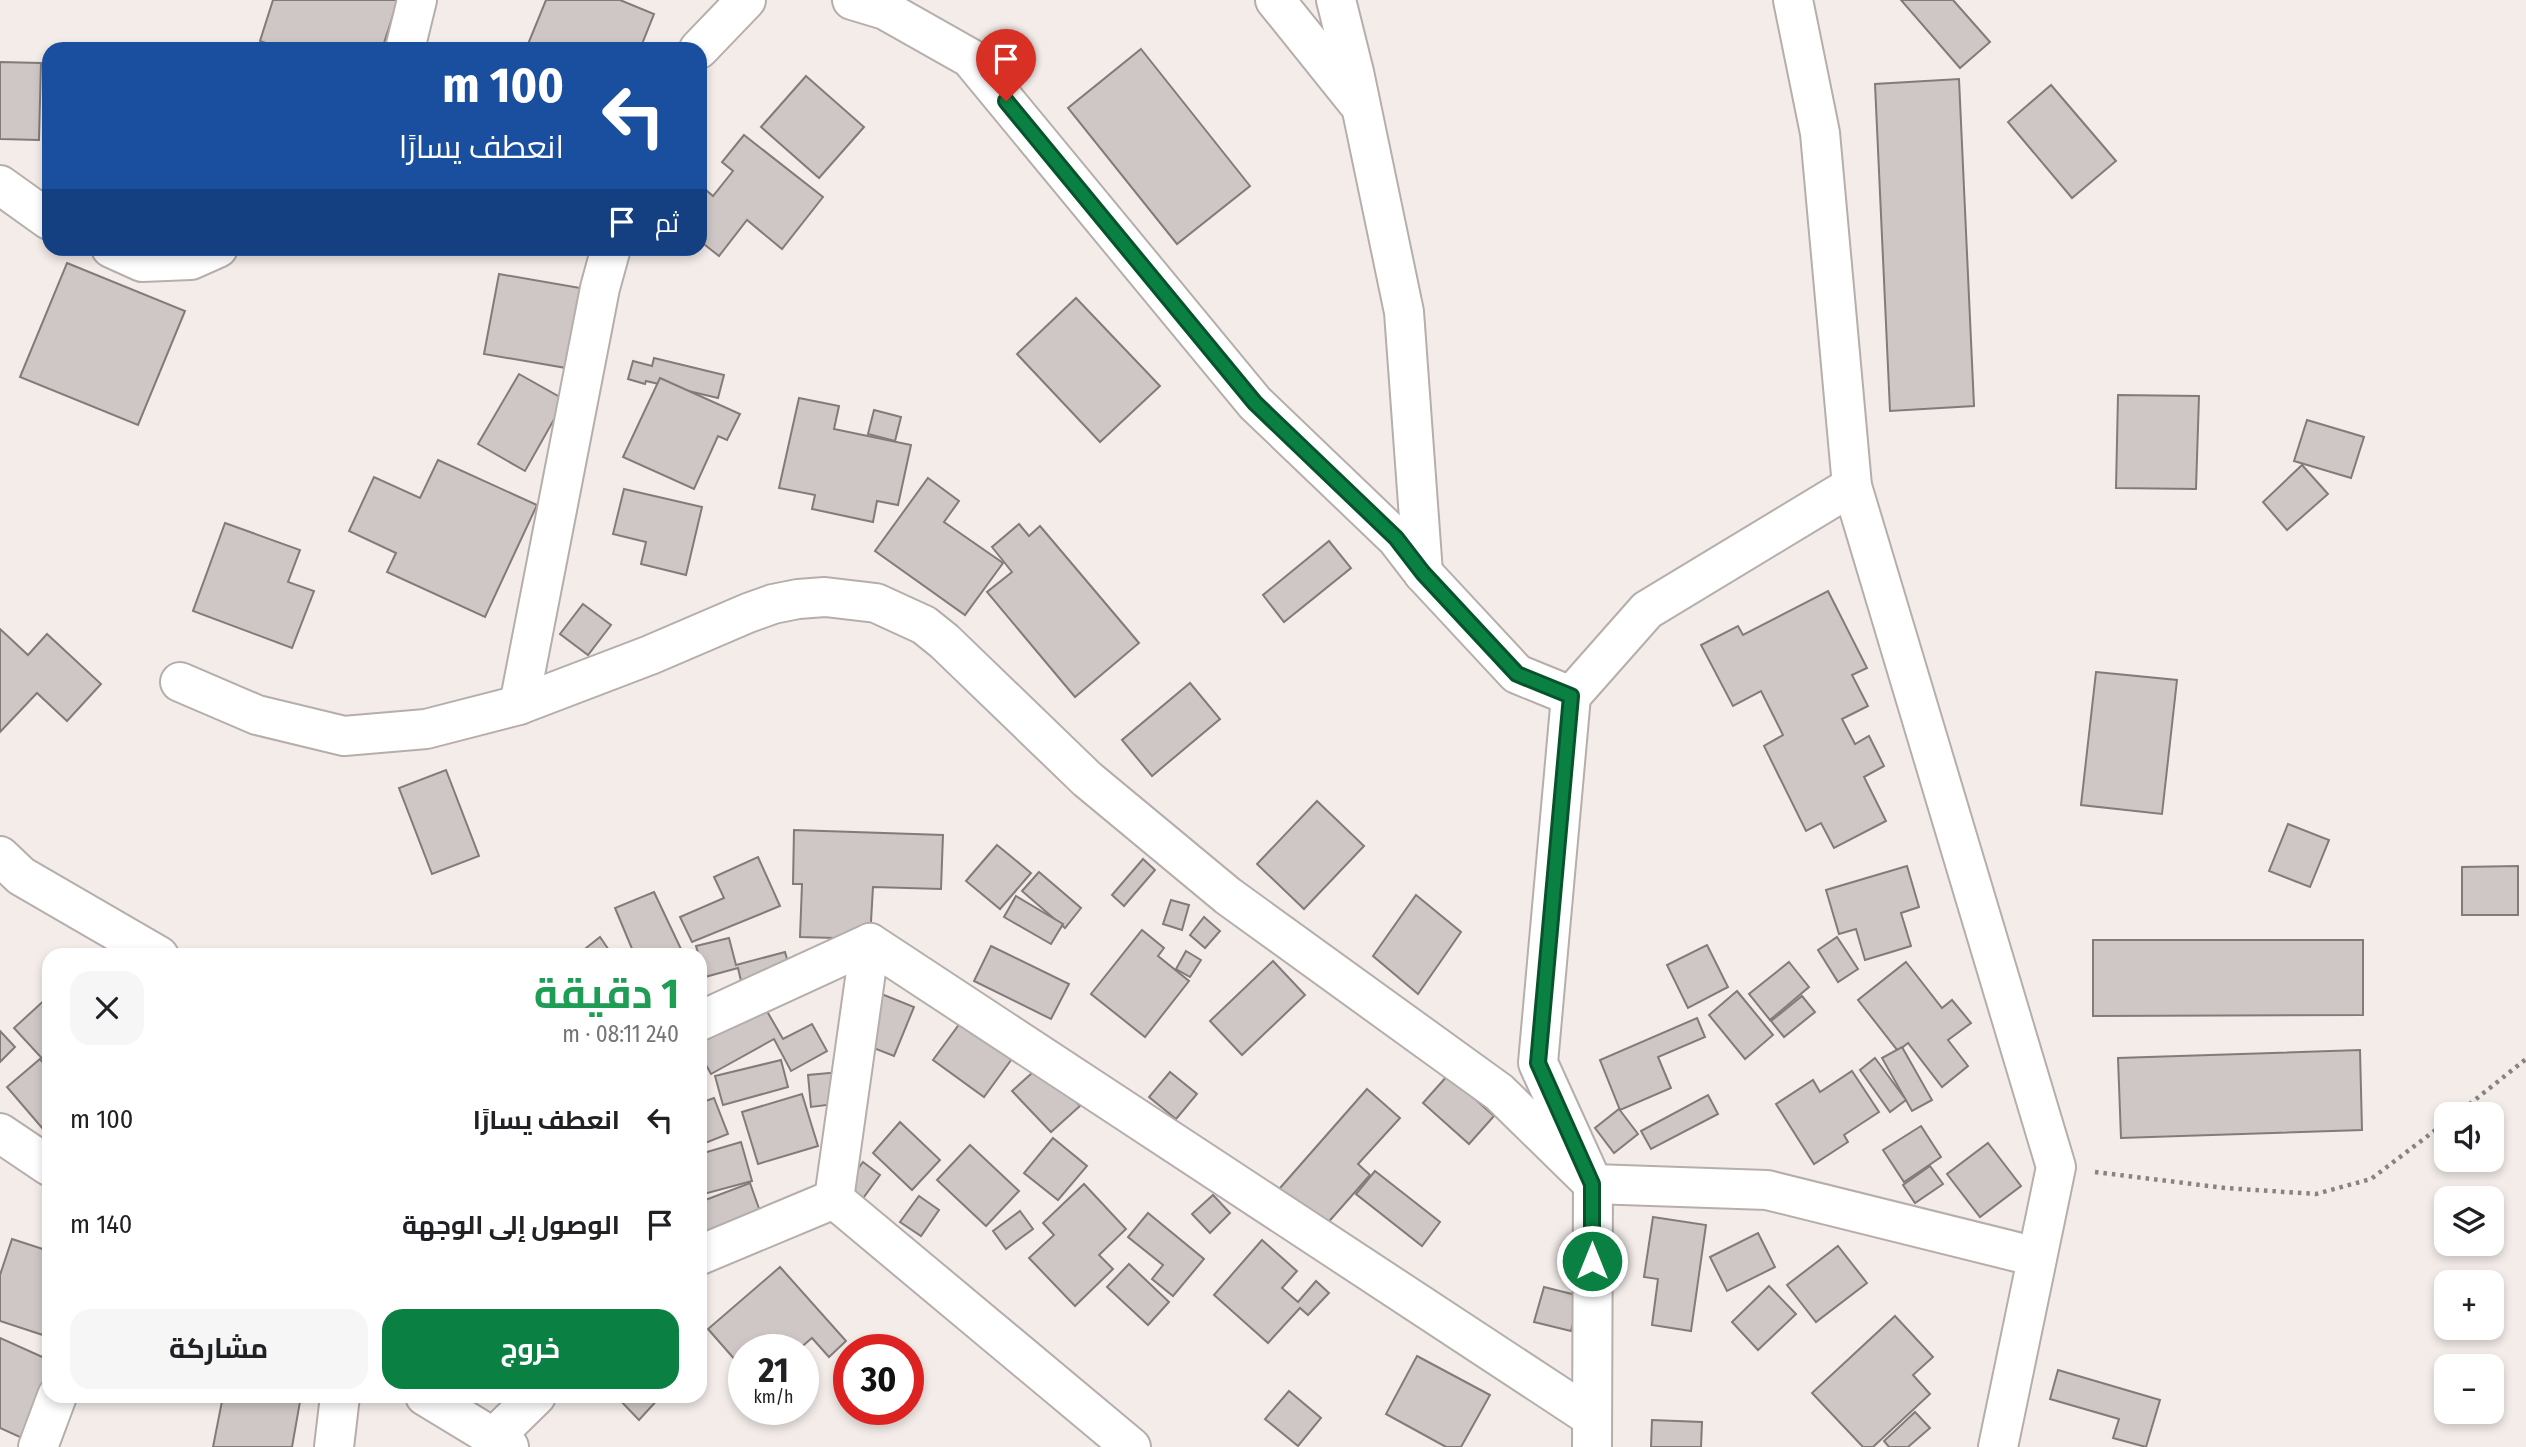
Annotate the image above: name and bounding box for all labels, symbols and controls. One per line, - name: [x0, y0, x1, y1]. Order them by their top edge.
- pin: [976, 29, 1036, 101]
- icon: arrive: [987, 40, 1025, 78]
- text: 100 m: [442, 56, 564, 115]
- icon: left: [588, 70, 679, 161]
- text: انعطف يسارًا: [399, 128, 564, 166]
- icon: arrive: [603, 203, 641, 241]
- text: ثم: [655, 208, 679, 239]
- text: 1 دقيقة: [534, 969, 679, 1019]
- button: close: [70, 971, 144, 1045]
- text: 240 m · 08:11: [562, 1020, 679, 1048]
- icon: left: [641, 1101, 679, 1139]
- map controls: [2434, 1102, 2504, 1424]
- button: sound: [2434, 1102, 2504, 1172]
- text: 100 m: [70, 1104, 133, 1135]
- text: انعطف يسارًا: [473, 1105, 620, 1136]
- button: layers: [2434, 1186, 2504, 1256]
- icon: arrive: [641, 1206, 679, 1244]
- text: 140 m: [70, 1209, 132, 1240]
- text: الوصول إلى الوجهة: [402, 1210, 620, 1241]
- position arrow: [1555, 1224, 1629, 1298]
- button: +: [2434, 1270, 2504, 1340]
- button: مشاركة: [70, 1309, 368, 1389]
- button: خروج: [382, 1309, 679, 1389]
- speed limit sign: 30: [833, 1334, 924, 1425]
- text: 21: [758, 1349, 789, 1391]
- button: −: [2434, 1354, 2504, 1424]
- text: km/h: [753, 1386, 794, 1408]

